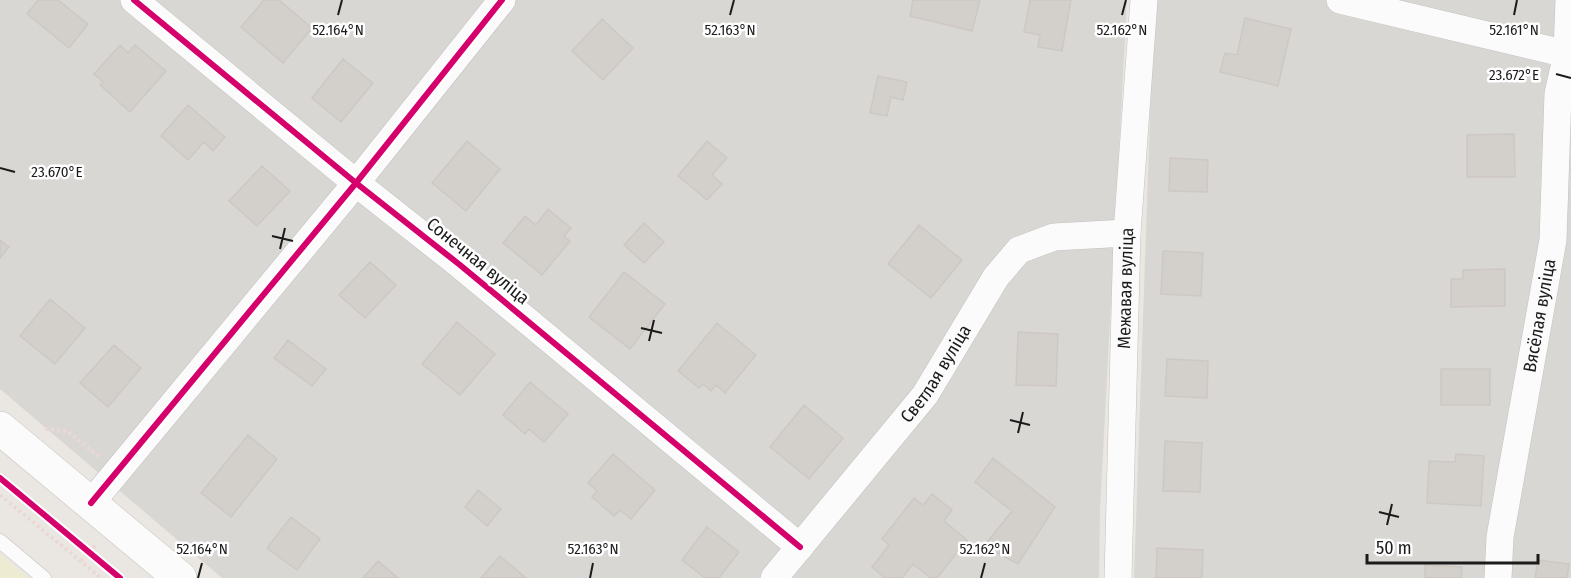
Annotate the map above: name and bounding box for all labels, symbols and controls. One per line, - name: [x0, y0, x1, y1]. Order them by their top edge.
- text: 52.164°N: [312, 21, 364, 39]
- text: 52.163°N: [704, 21, 756, 39]
- text: 52.162°N: [1097, 21, 1147, 39]
- text: 52.161°N: [1489, 21, 1539, 39]
- text: 23.672°E: [1489, 66, 1539, 84]
- text: 23.670°E: [31, 163, 83, 181]
- street label: Сонечная вуліца: [422, 213, 534, 309]
- street label: Межавая вуліца: [1113, 226, 1138, 349]
- street label: Вясёлая вуліца: [1519, 257, 1560, 374]
- street label: Светлая вуліца: [896, 320, 976, 427]
- scale bar: [1367, 527, 1538, 565]
- text: 50 m: [1376, 537, 1412, 559]
- text: 52.164°N: [176, 540, 228, 558]
- text: 52.163°N: [567, 540, 619, 558]
- text: 52.162°N: [960, 540, 1010, 558]

